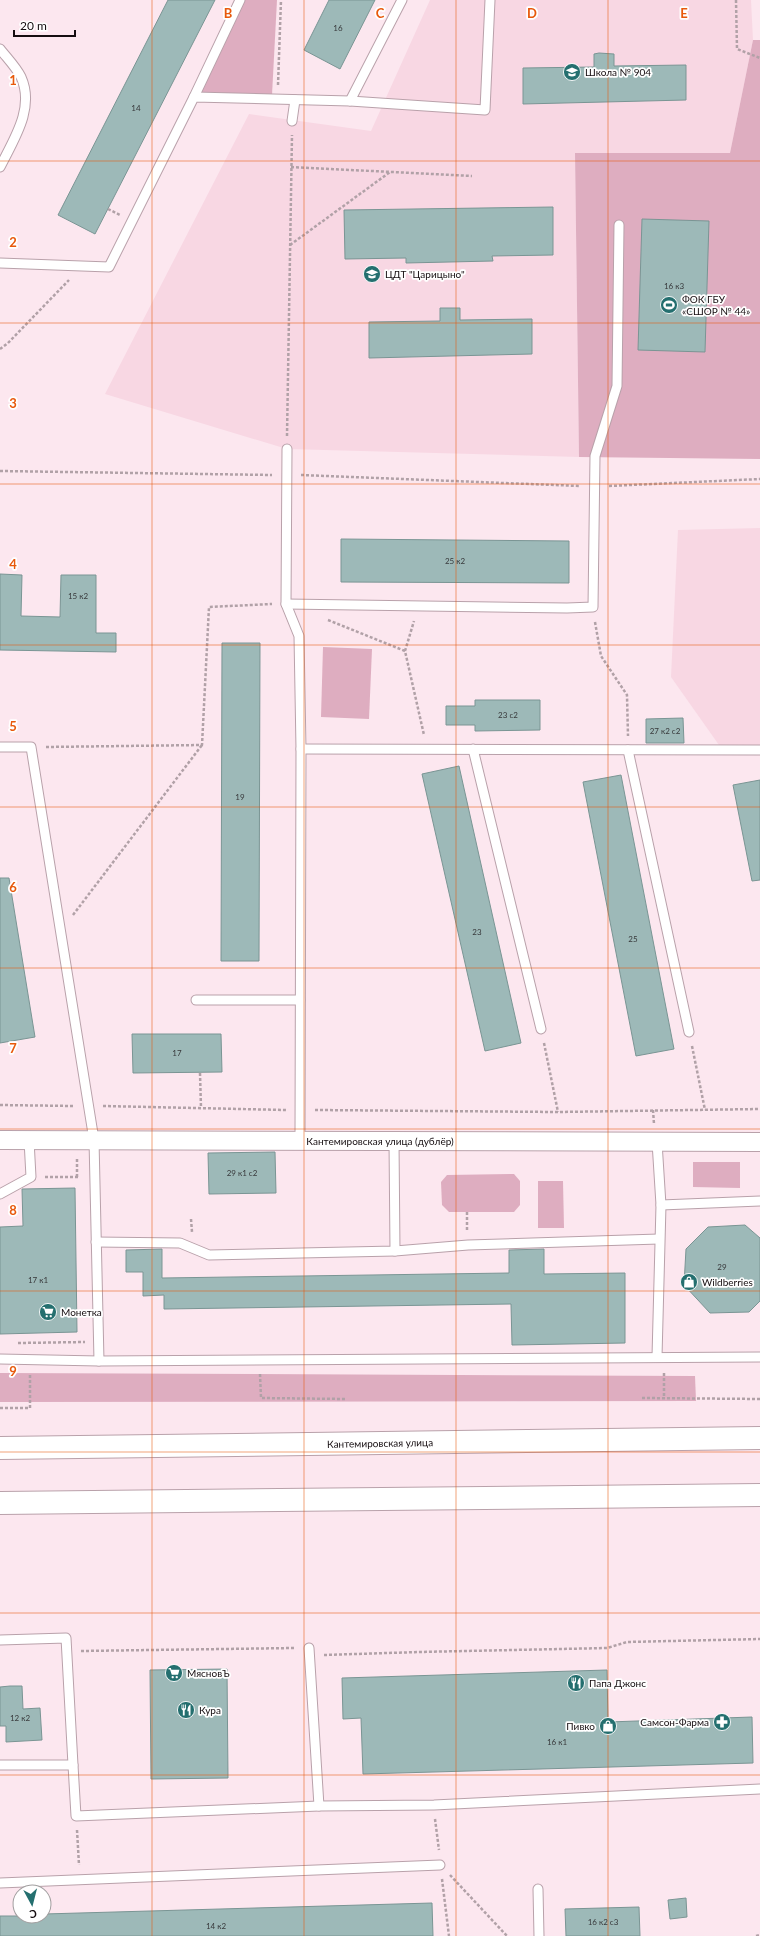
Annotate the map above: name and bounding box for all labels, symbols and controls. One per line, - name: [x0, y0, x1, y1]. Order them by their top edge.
- text: B: [224, 5, 233, 21]
- text: C: [376, 5, 385, 21]
- text: D: [527, 5, 537, 21]
- text: E: [680, 5, 688, 21]
- scale bar: [14, 12, 75, 38]
- text: 20 m: [20, 18, 47, 33]
- house number: 16: [333, 23, 343, 33]
- school or university icon: Школа № 904: [562, 62, 582, 82]
- place label: Школа № 904: [585, 66, 651, 78]
- text: 1: [9, 72, 17, 88]
- house number: 14: [131, 103, 141, 113]
- text: 2: [9, 234, 17, 250]
- school or university icon: ЦДТ "Царицыно": [362, 264, 382, 284]
- place label: ЦДТ "Царицыно": [385, 268, 465, 280]
- house number: 16 к3: [664, 281, 684, 291]
- place label: ФОК ГБУ «СШОР № 44»: [682, 293, 750, 317]
- sports icon: ФОК ГБУ «СШОР № 44»: [659, 295, 679, 315]
- text: 3: [9, 395, 17, 411]
- text: 4: [9, 556, 17, 572]
- house number: 25 к2: [445, 556, 465, 566]
- house number: 15 к2: [68, 591, 88, 601]
- house number: 23 с2: [498, 710, 518, 720]
- text: 5: [9, 718, 17, 734]
- house number: 27 к2 с2: [650, 726, 681, 736]
- house number: 19: [235, 792, 245, 802]
- text: 6: [9, 879, 17, 895]
- house number: 23: [472, 927, 482, 937]
- house number: 25: [628, 934, 638, 944]
- text: 7: [9, 1040, 17, 1056]
- house number: 17: [172, 1048, 182, 1058]
- street label: Кантемировская улица (дублёр): [306, 1135, 454, 1147]
- house number: 29 к1 с2: [227, 1168, 258, 1178]
- text: 8: [9, 1202, 17, 1218]
- house number: 29: [717, 1262, 727, 1272]
- shop icon: Wildberries: [679, 1272, 699, 1292]
- house number: 17 к1: [28, 1275, 48, 1285]
- place label: Wildberries: [702, 1276, 753, 1288]
- supermarket icon: Монетка: [38, 1302, 58, 1322]
- place label: Монетка: [61, 1306, 102, 1318]
- text: 9: [9, 1363, 17, 1379]
- street label: Кантемировская улица: [327, 1436, 433, 1450]
- supermarket icon: МясновЪ: [164, 1663, 184, 1683]
- place label: МясновЪ: [187, 1667, 230, 1679]
- restaurant icon: Папа Джонс: [566, 1673, 586, 1693]
- place label: Папа Джонс: [589, 1677, 646, 1689]
- restaurant icon: Кура: [176, 1700, 196, 1720]
- place label: Кура: [199, 1704, 221, 1716]
- pharmacy icon: Самсон-Фарма: [712, 1712, 732, 1732]
- house number: 12 к2: [10, 1713, 30, 1723]
- shop icon: Пивко: [598, 1716, 618, 1736]
- place label: Самсон-Фарма: [640, 1716, 709, 1728]
- place label: Пивко: [566, 1720, 595, 1732]
- house number: 16 к1: [547, 1737, 567, 1747]
- north arrow: [12, 1884, 52, 1924]
- text: С: [28, 1908, 38, 1921]
- house number: 16 к2 с3: [588, 1917, 619, 1927]
- house number: 14 к2: [206, 1921, 226, 1931]

